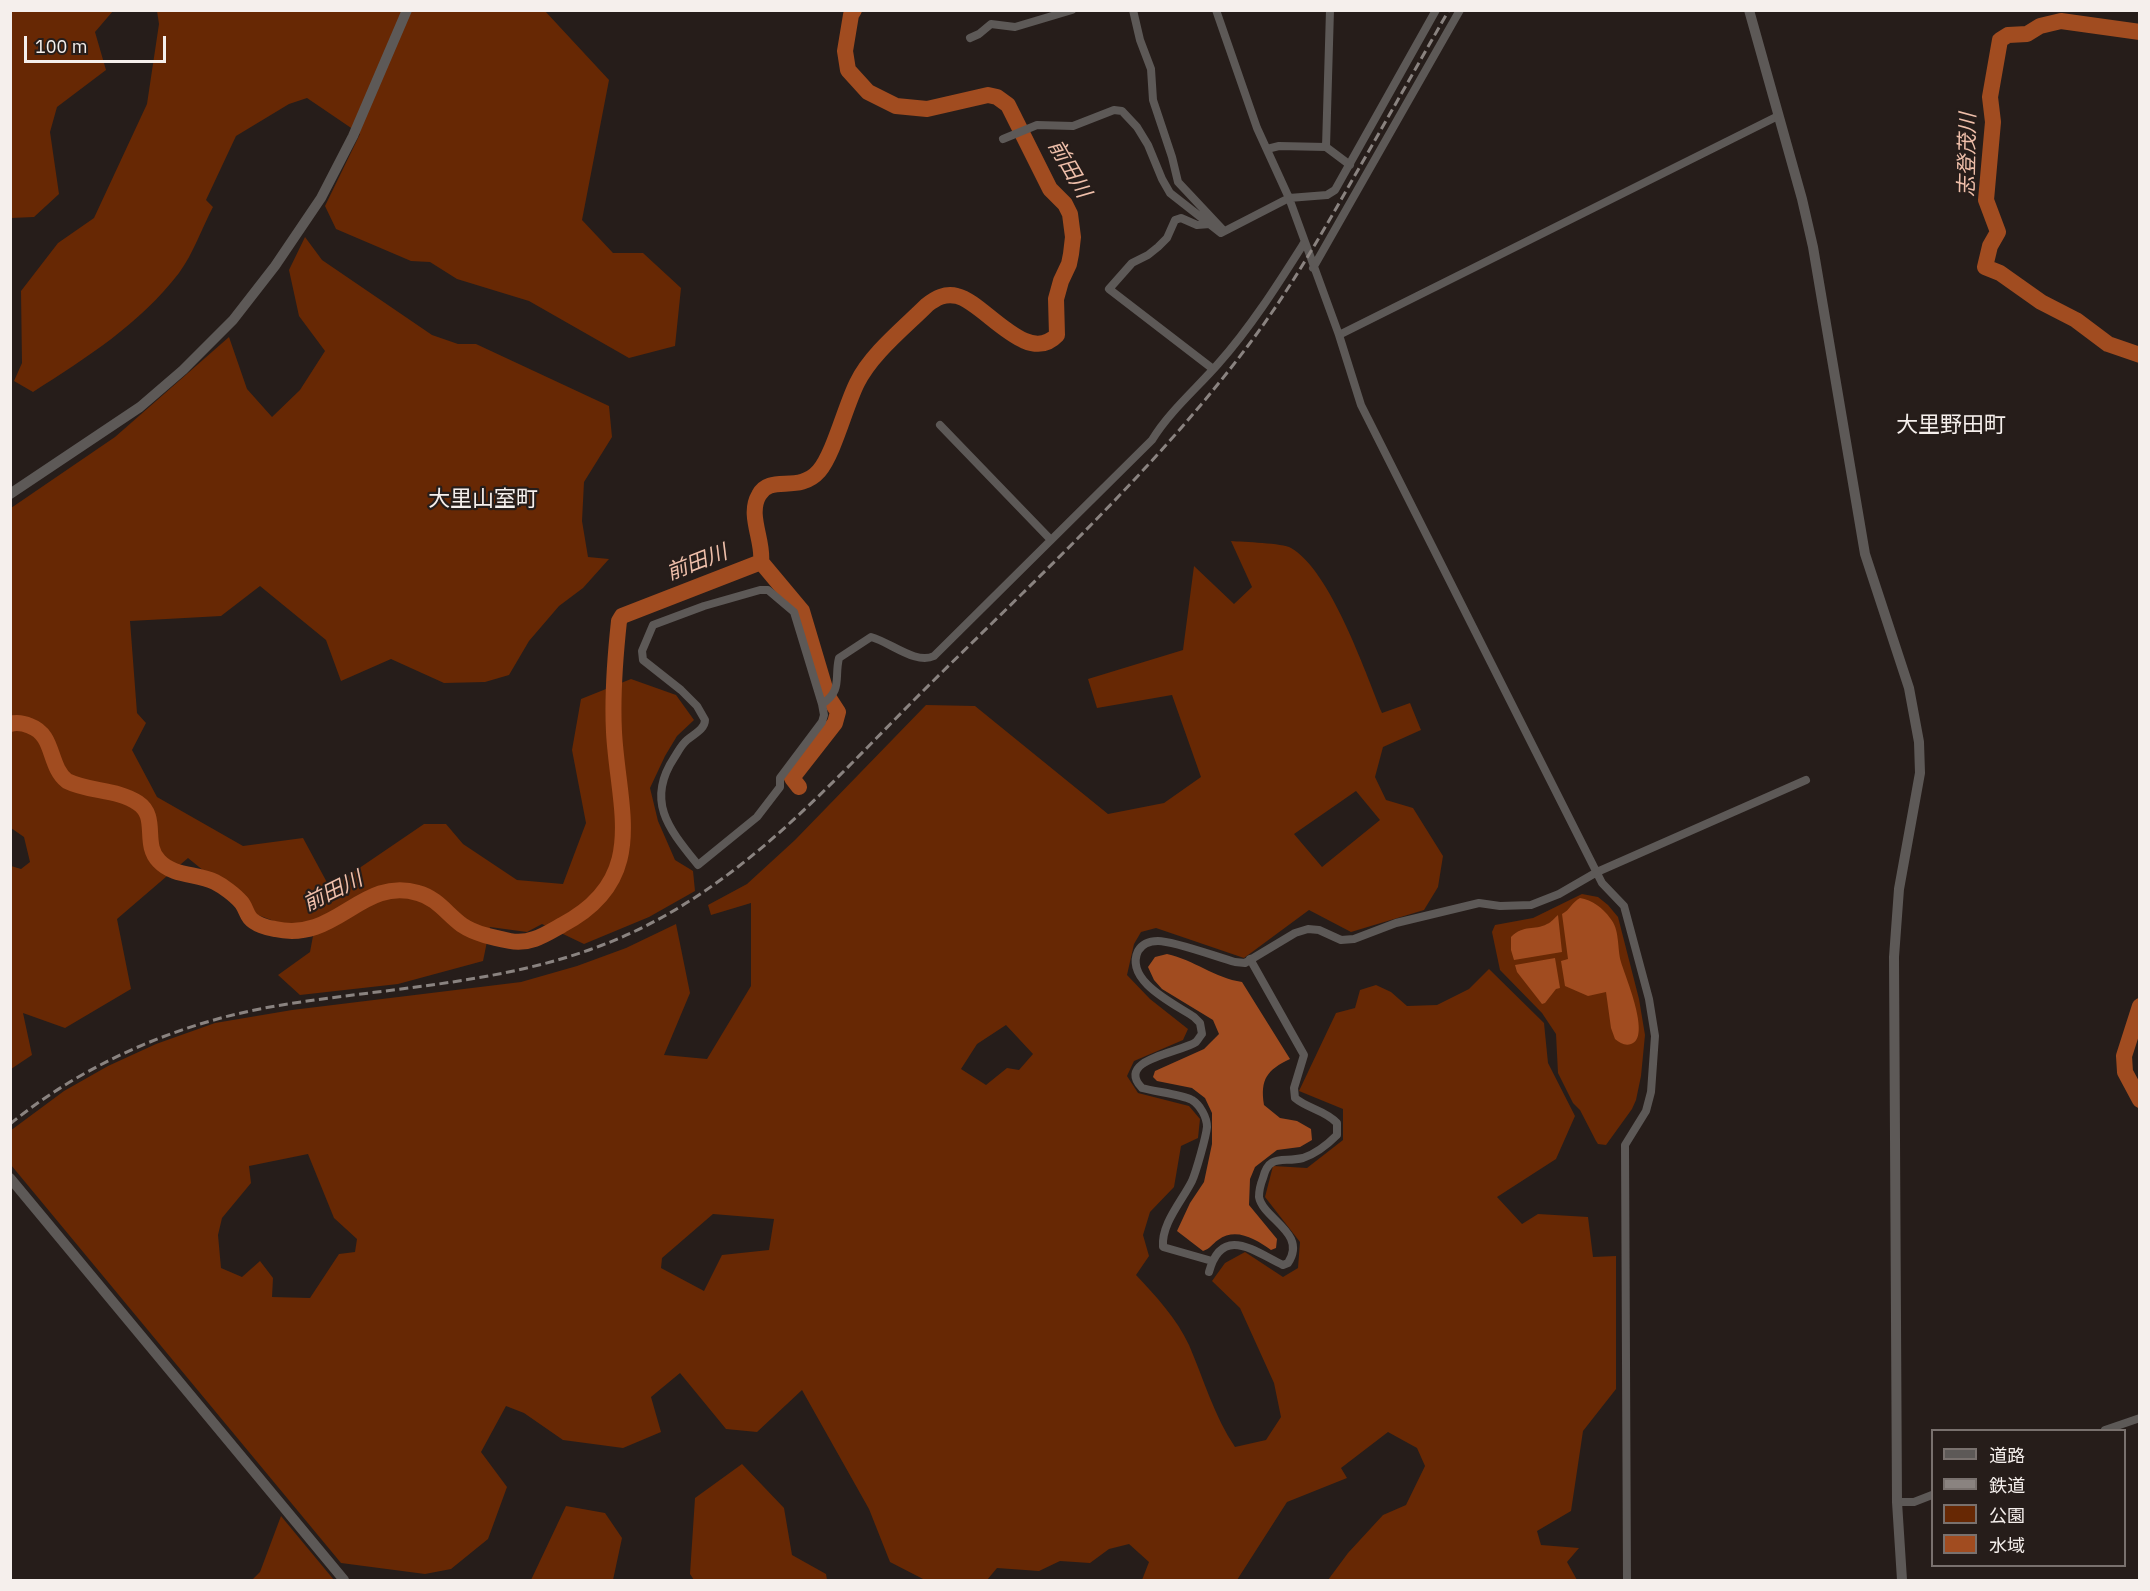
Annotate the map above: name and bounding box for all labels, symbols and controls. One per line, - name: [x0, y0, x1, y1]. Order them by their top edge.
- scale bar: [27, 24, 170, 62]
- text: 100 m: [35, 35, 87, 58]
- water label: 志登茂川: [1955, 113, 1981, 197]
- water label: 前田川: [1042, 135, 1096, 203]
- district label: 大里野田町: [1896, 413, 2006, 439]
- district label: 大里山室町: [428, 487, 538, 513]
- water label: 前田川: [663, 540, 731, 586]
- water label: 前田川: [299, 867, 367, 917]
- legend: [1931, 1429, 2126, 1567]
- text: 道路: [1989, 1444, 2025, 1467]
- text: 鉄道: [1989, 1474, 2025, 1497]
- text: 公園: [1989, 1504, 2025, 1527]
- text: 水域: [1989, 1534, 2025, 1557]

